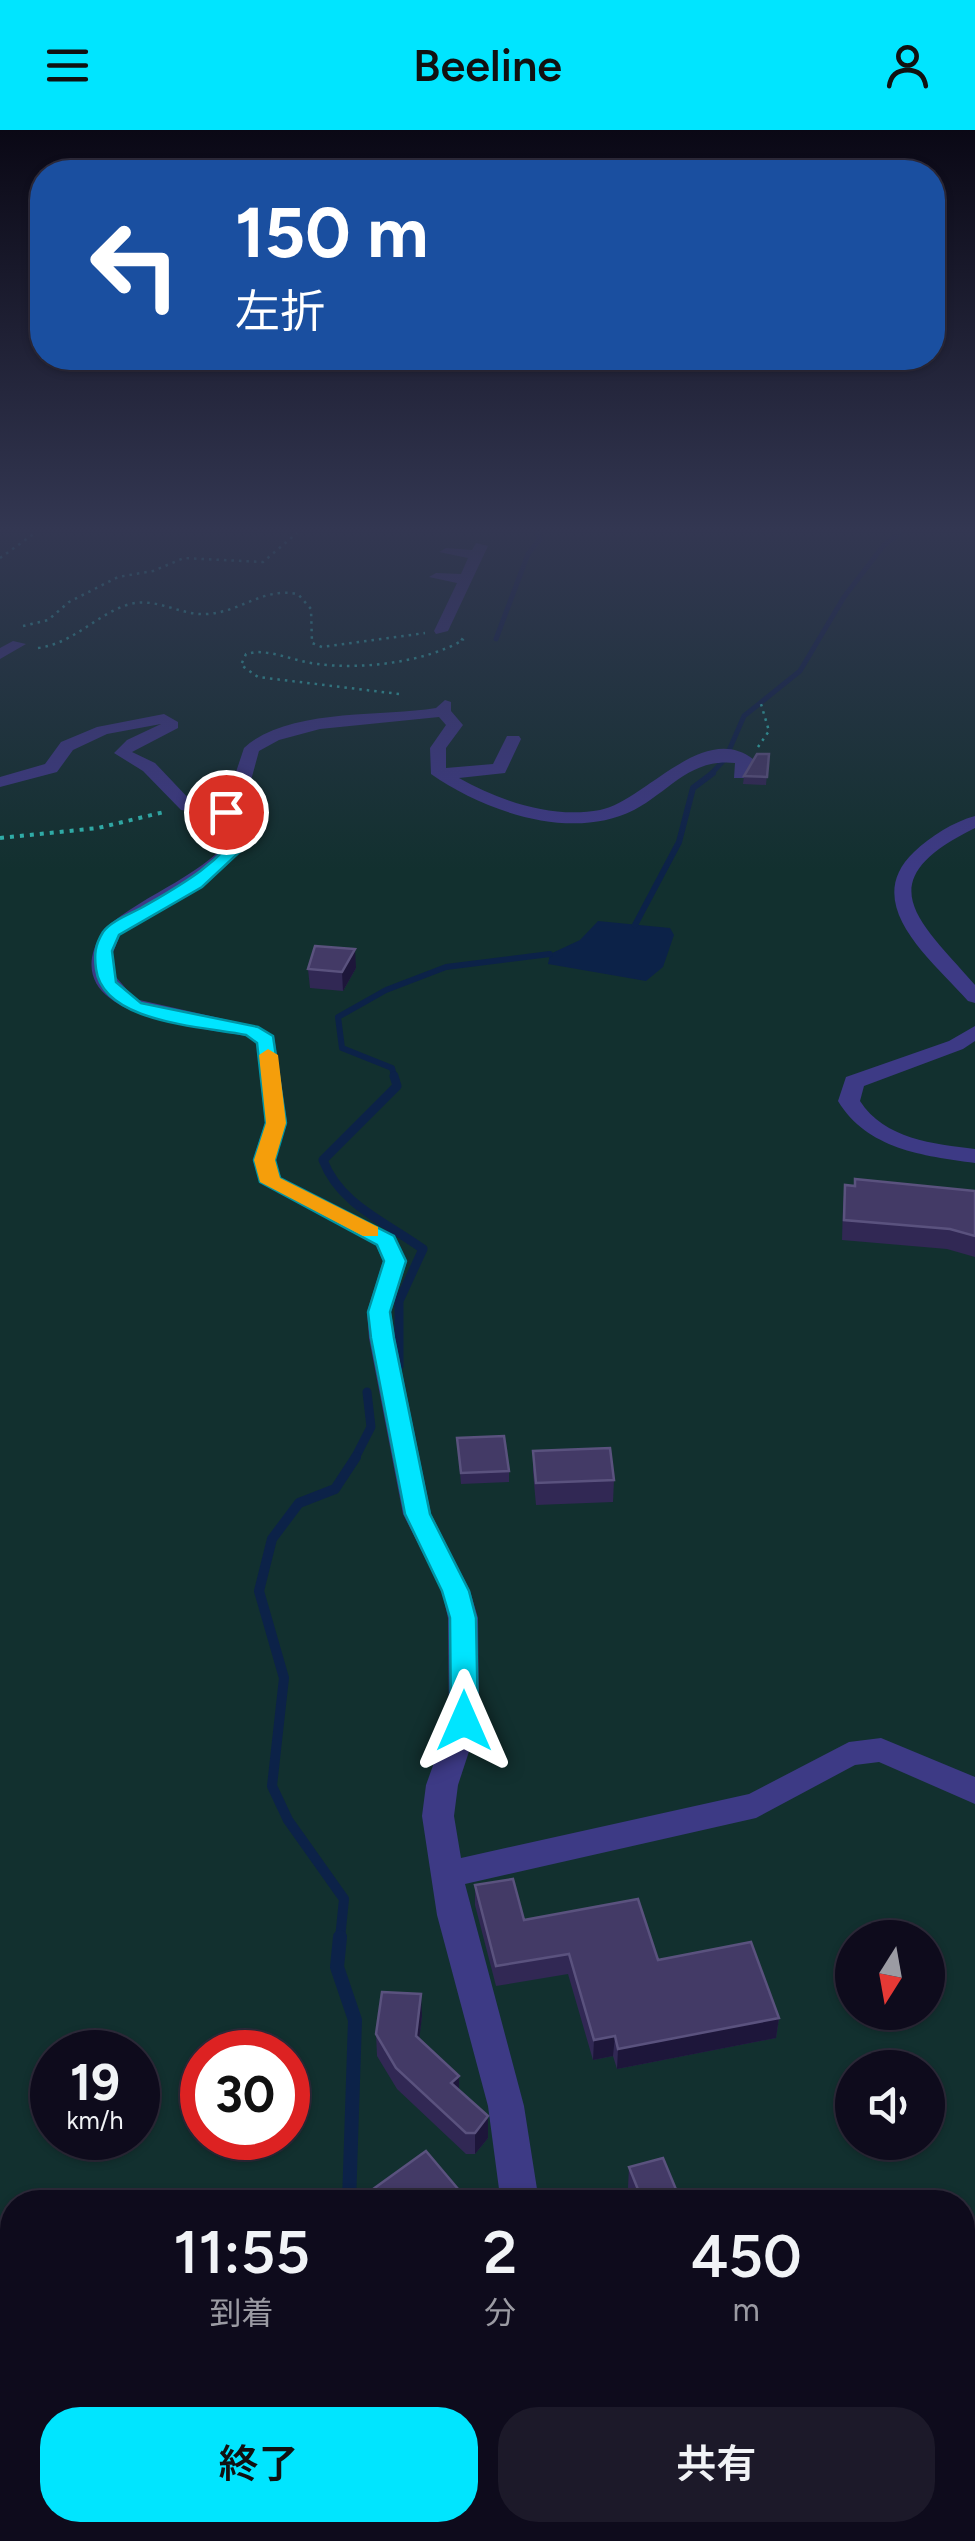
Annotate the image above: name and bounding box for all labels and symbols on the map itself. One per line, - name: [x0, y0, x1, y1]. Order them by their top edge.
- pin: [184, 770, 269, 855]
- position arrow: [412, 1669, 516, 1773]
- north arrow: [835, 1920, 945, 2030]
- speed limit sign: 30: [180, 2030, 310, 2160]

